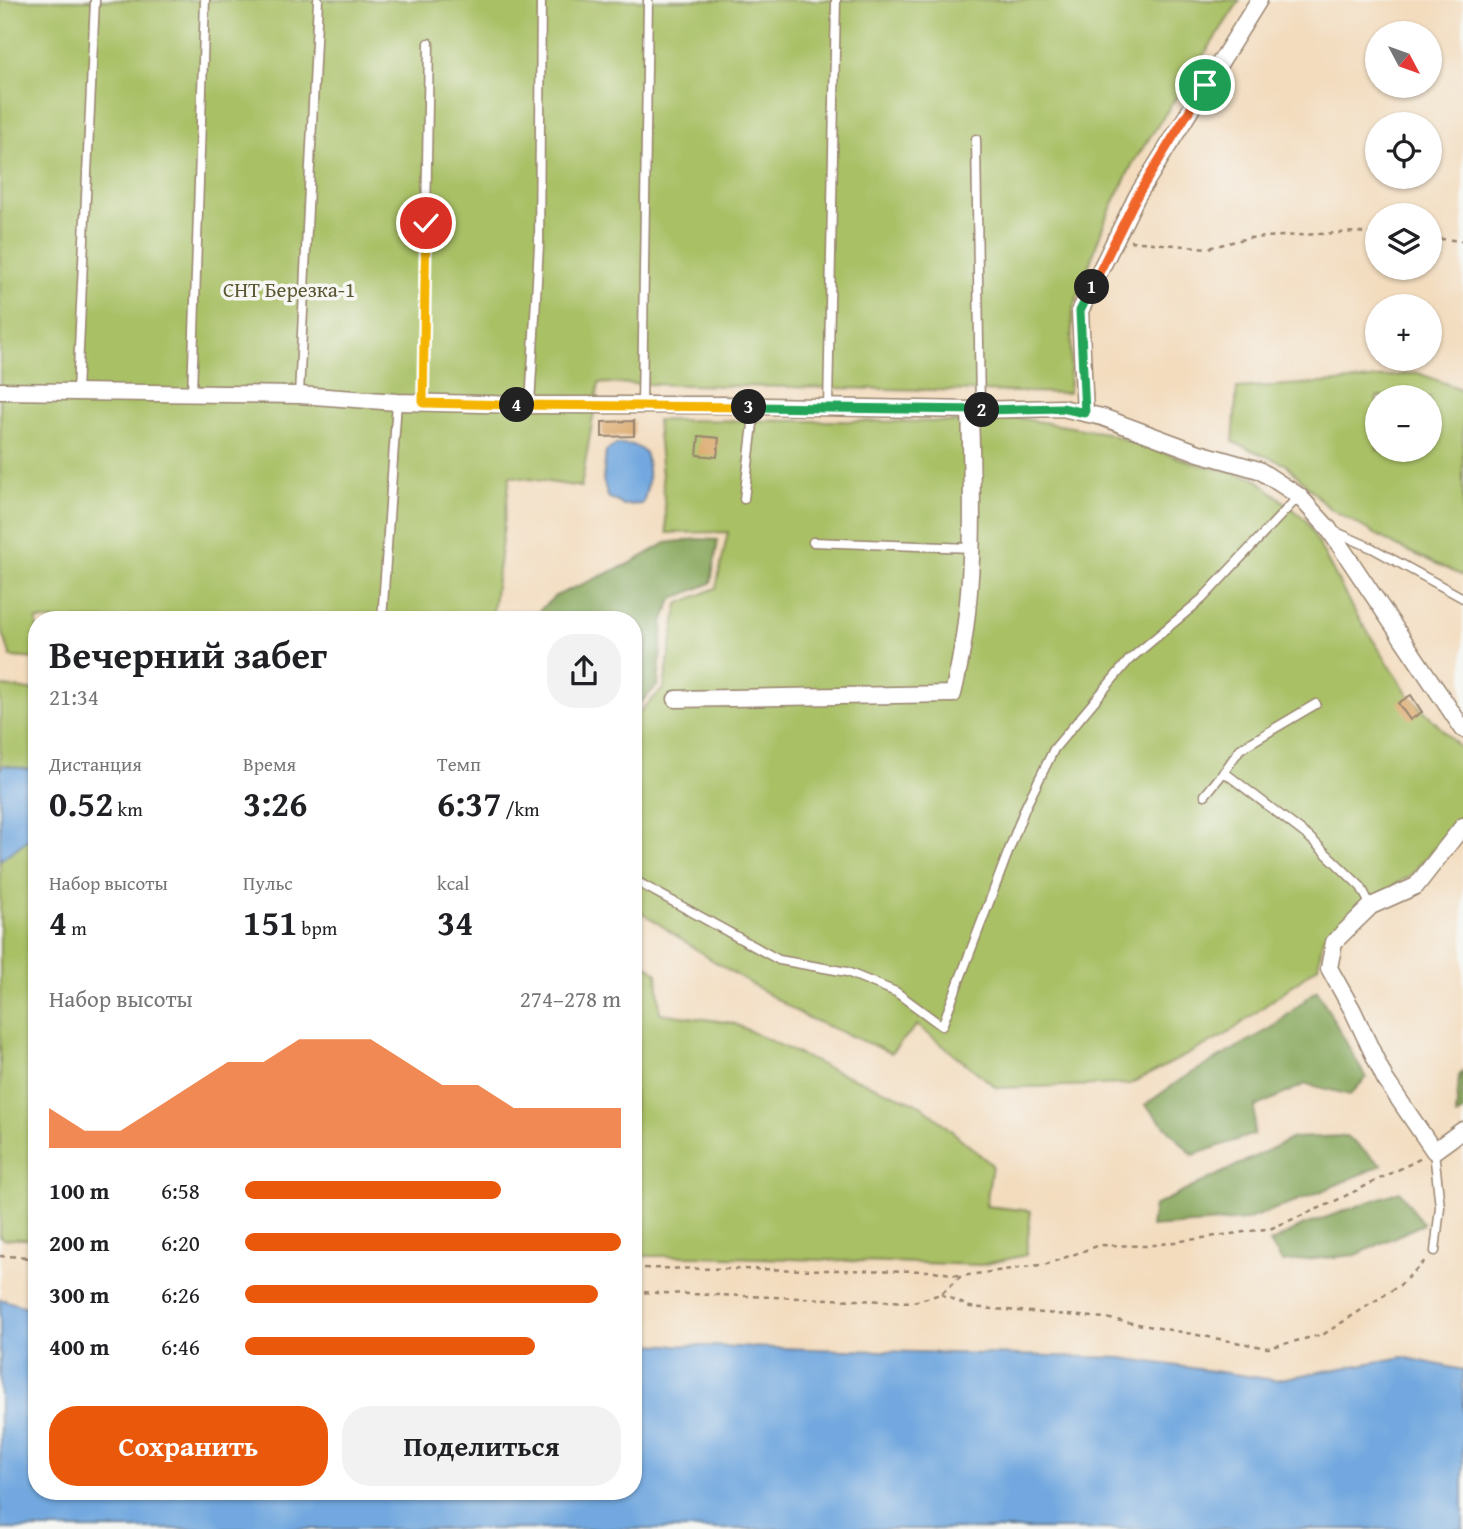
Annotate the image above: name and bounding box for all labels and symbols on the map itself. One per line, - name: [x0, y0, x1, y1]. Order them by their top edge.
- north arrow: [1365, 21, 1442, 98]
- pin: [1175, 55, 1235, 115]
- pin: [396, 193, 456, 253]
- pin: 1: [1074, 270, 1110, 304]
- park label: СНТ Березка-1: [223, 274, 355, 305]
- pin: 4: [500, 388, 534, 422]
- pin: 3: [732, 390, 766, 424]
- pin: 2: [964, 392, 1000, 428]

